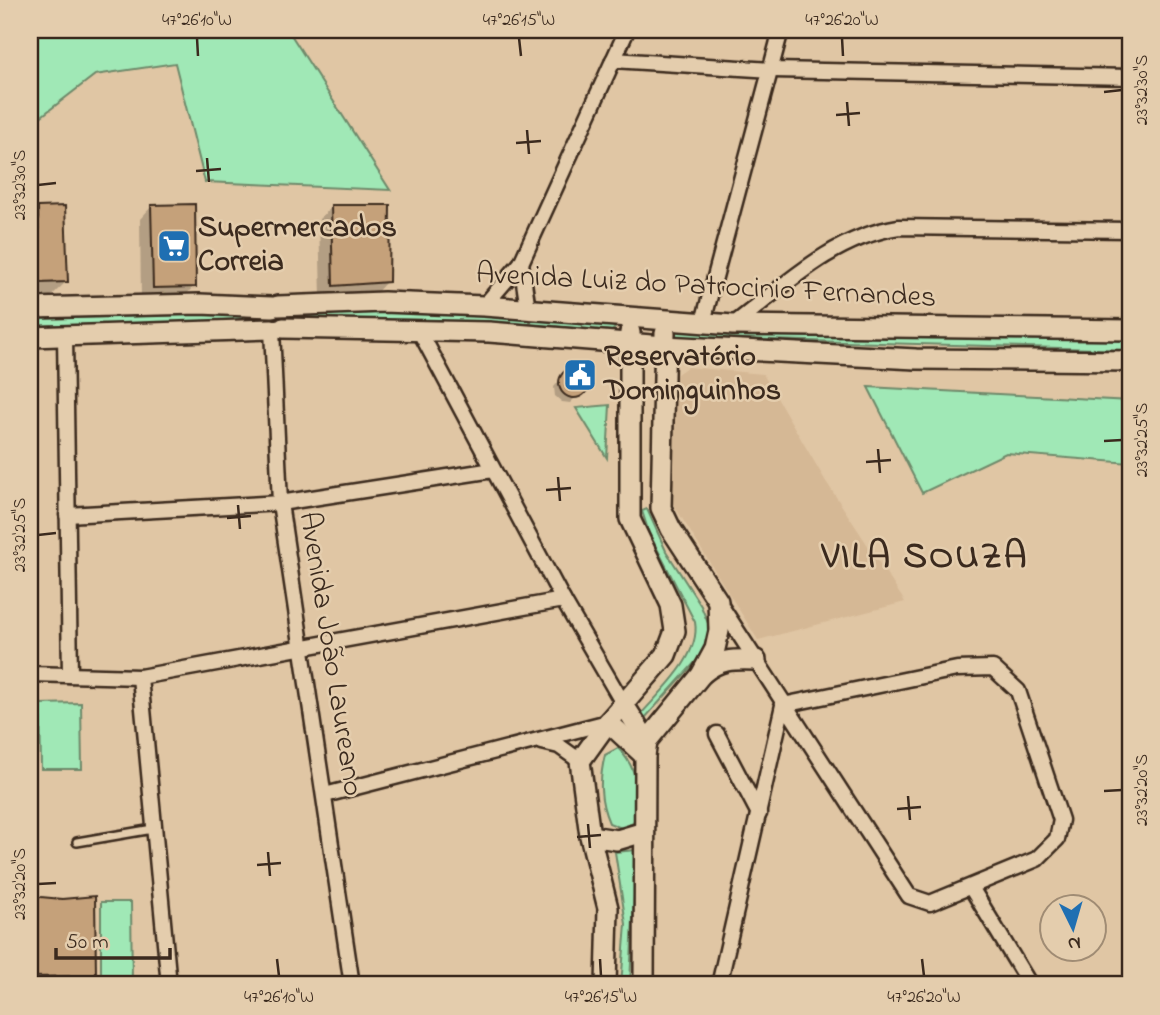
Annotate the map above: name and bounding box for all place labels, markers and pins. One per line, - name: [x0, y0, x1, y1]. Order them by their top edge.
- place label: Supermercados Correia: [198, 207, 397, 285]
- supermarket icon: Supermercados Correia: [155, 227, 193, 265]
- place label: Reservatório Dominguinhos: [602, 336, 781, 415]
- public building icon: Reservatório Dominguinhos: [561, 356, 599, 394]

